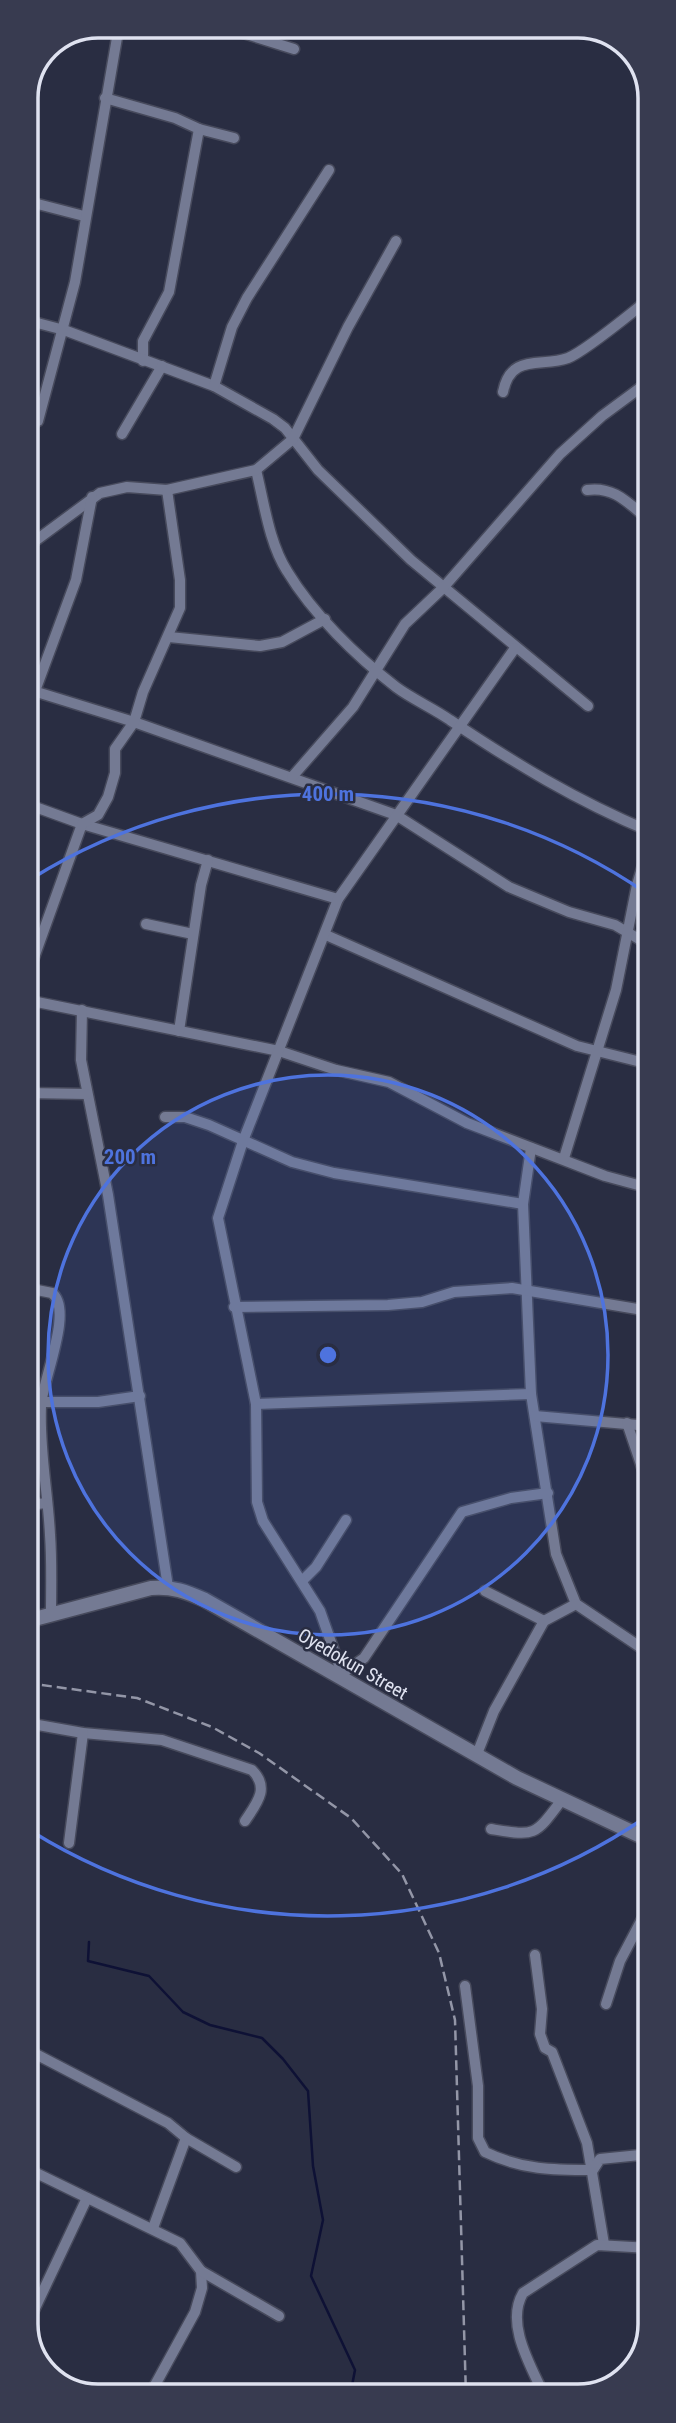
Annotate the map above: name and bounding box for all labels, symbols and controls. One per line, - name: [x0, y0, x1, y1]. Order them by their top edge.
- text: 400 m: [302, 782, 354, 806]
- text: 200 m: [104, 1145, 156, 1169]
- centre of rings: [316, 1343, 340, 1367]
- street label: Oyedokun Street: [294, 1623, 412, 1705]

